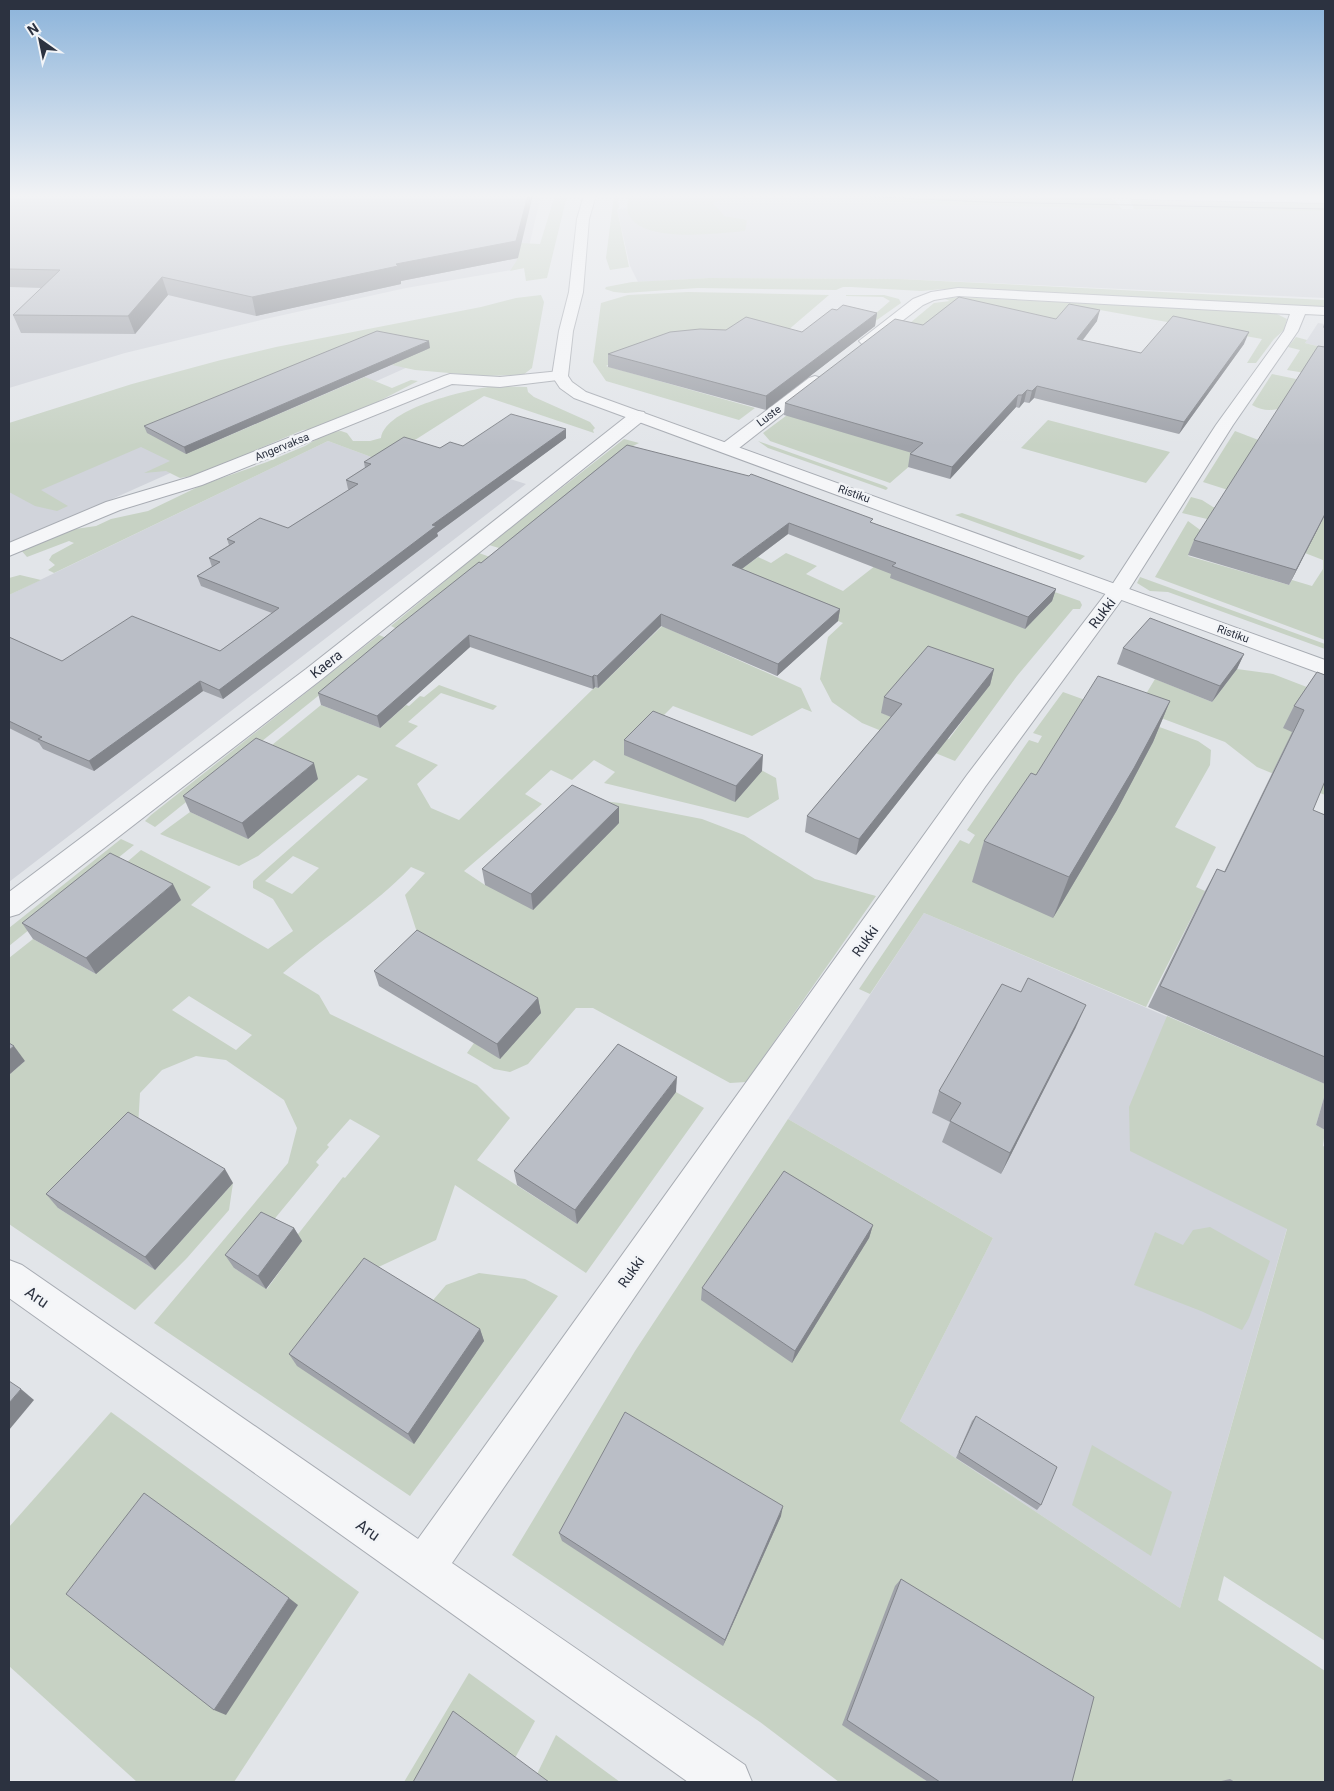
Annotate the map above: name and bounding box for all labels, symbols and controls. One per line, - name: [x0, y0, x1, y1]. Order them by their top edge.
- north arrow: [15, 15, 65, 65]
- text: N: [24, 20, 41, 39]
- street label: Luste: [754, 403, 784, 429]
- street label: Angervaksa: [253, 430, 311, 464]
- street label: Ristiku: [836, 482, 872, 506]
- street label: Rukki: [1085, 595, 1119, 631]
- street label: Ristiku: [1215, 622, 1251, 646]
- street label: Kaera: [307, 647, 345, 681]
- street label: Rukki: [849, 923, 881, 959]
- street label: Rukki: [615, 1254, 647, 1290]
- street label: Aru: [21, 1282, 53, 1312]
- street label: Aru: [352, 1515, 384, 1545]

